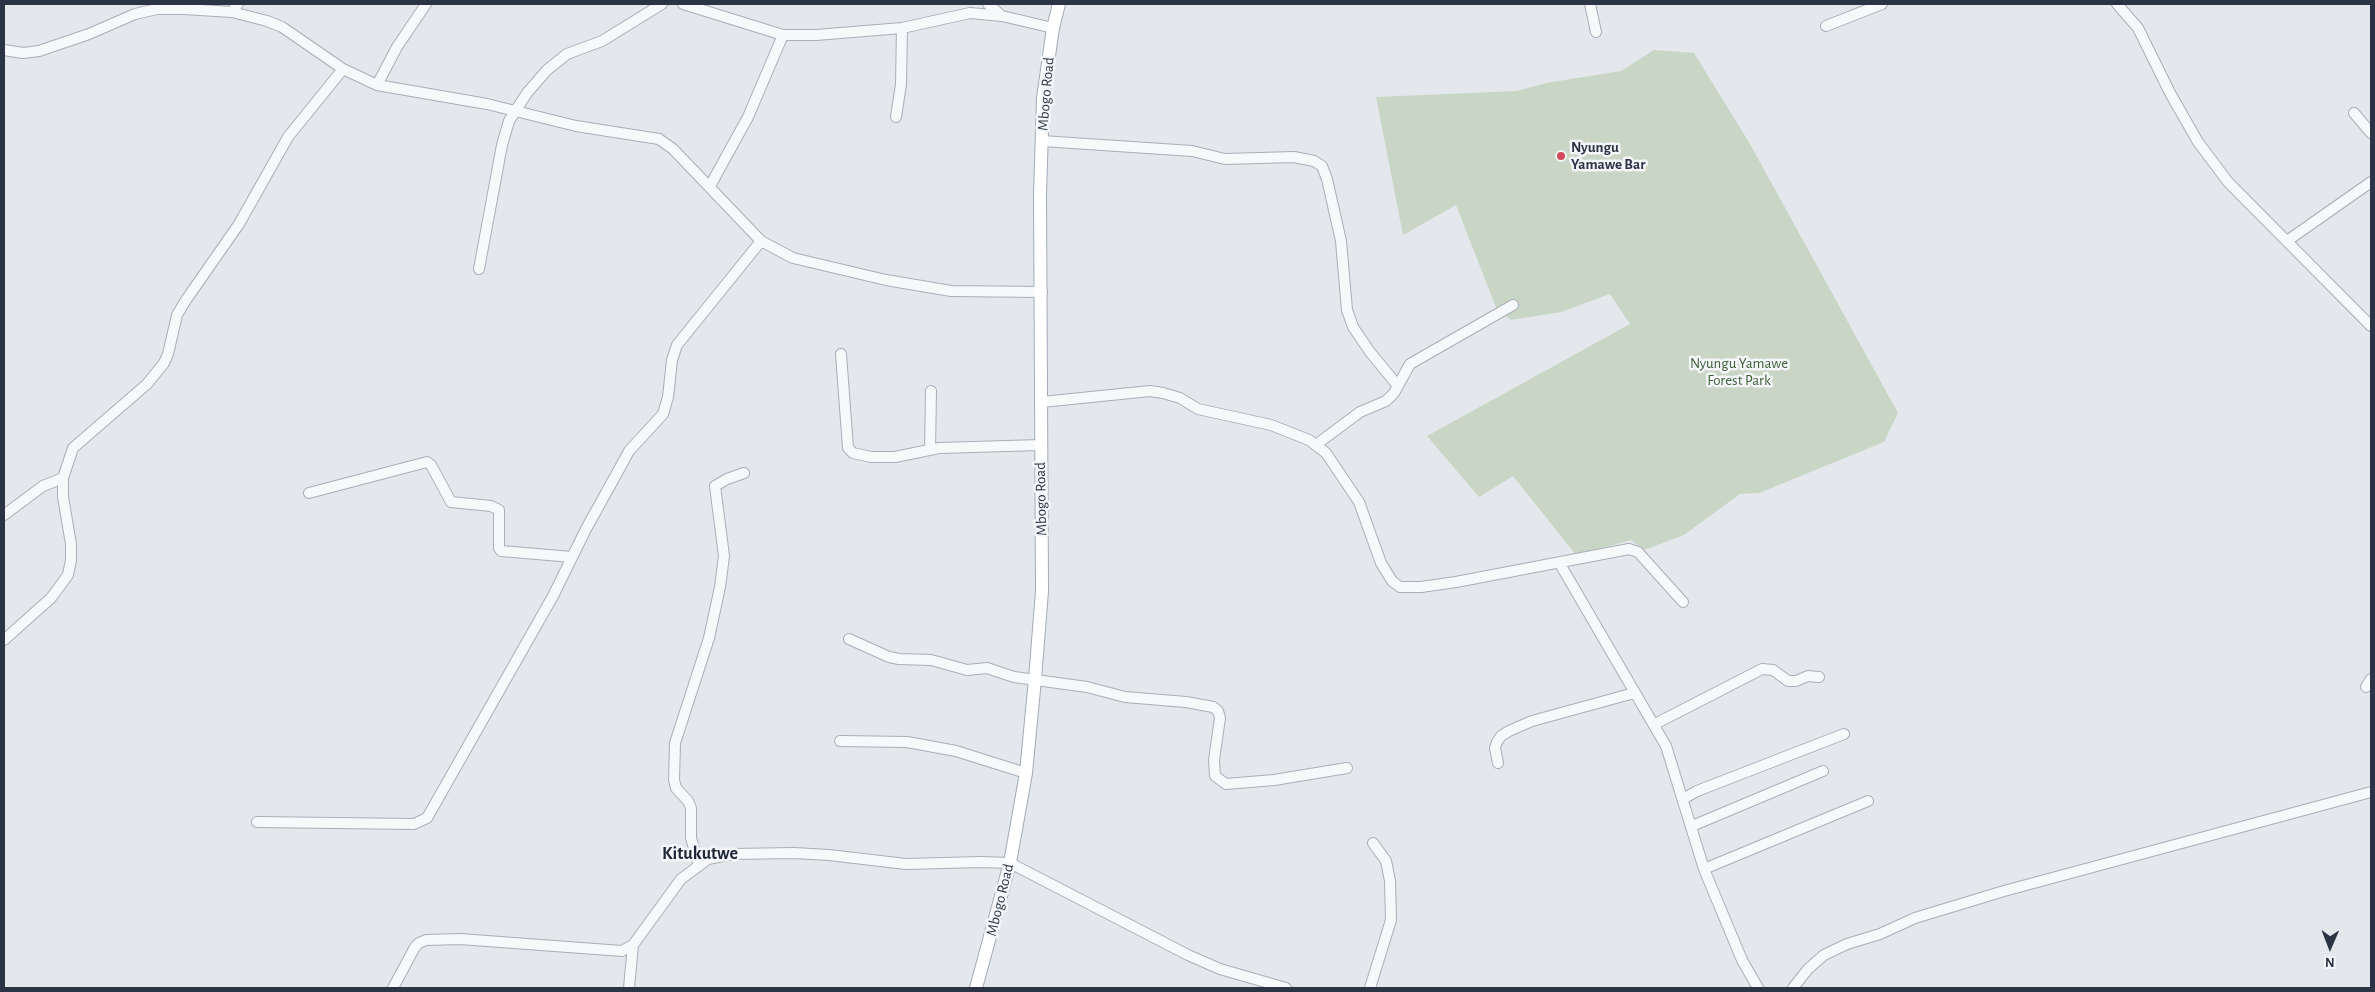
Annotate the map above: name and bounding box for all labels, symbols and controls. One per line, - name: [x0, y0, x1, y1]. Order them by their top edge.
- street label: Mbogo Road: [1034, 56, 1058, 132]
- place label: Nyungu Yamawe Bar: [1571, 138, 1645, 173]
- marker: Nyungu Yamawe Bar: [1555, 150, 1567, 162]
- park label: Nyungu Yamawe Forest Park: [1690, 354, 1788, 389]
- street label: Mbogo Road: [1031, 462, 1051, 536]
- district label: Kitukutwe: [662, 843, 738, 865]
- street label: Mbogo Road: [982, 862, 1018, 938]
- north arrow: [2305, 922, 2355, 972]
- text: N: [2325, 955, 2335, 969]

